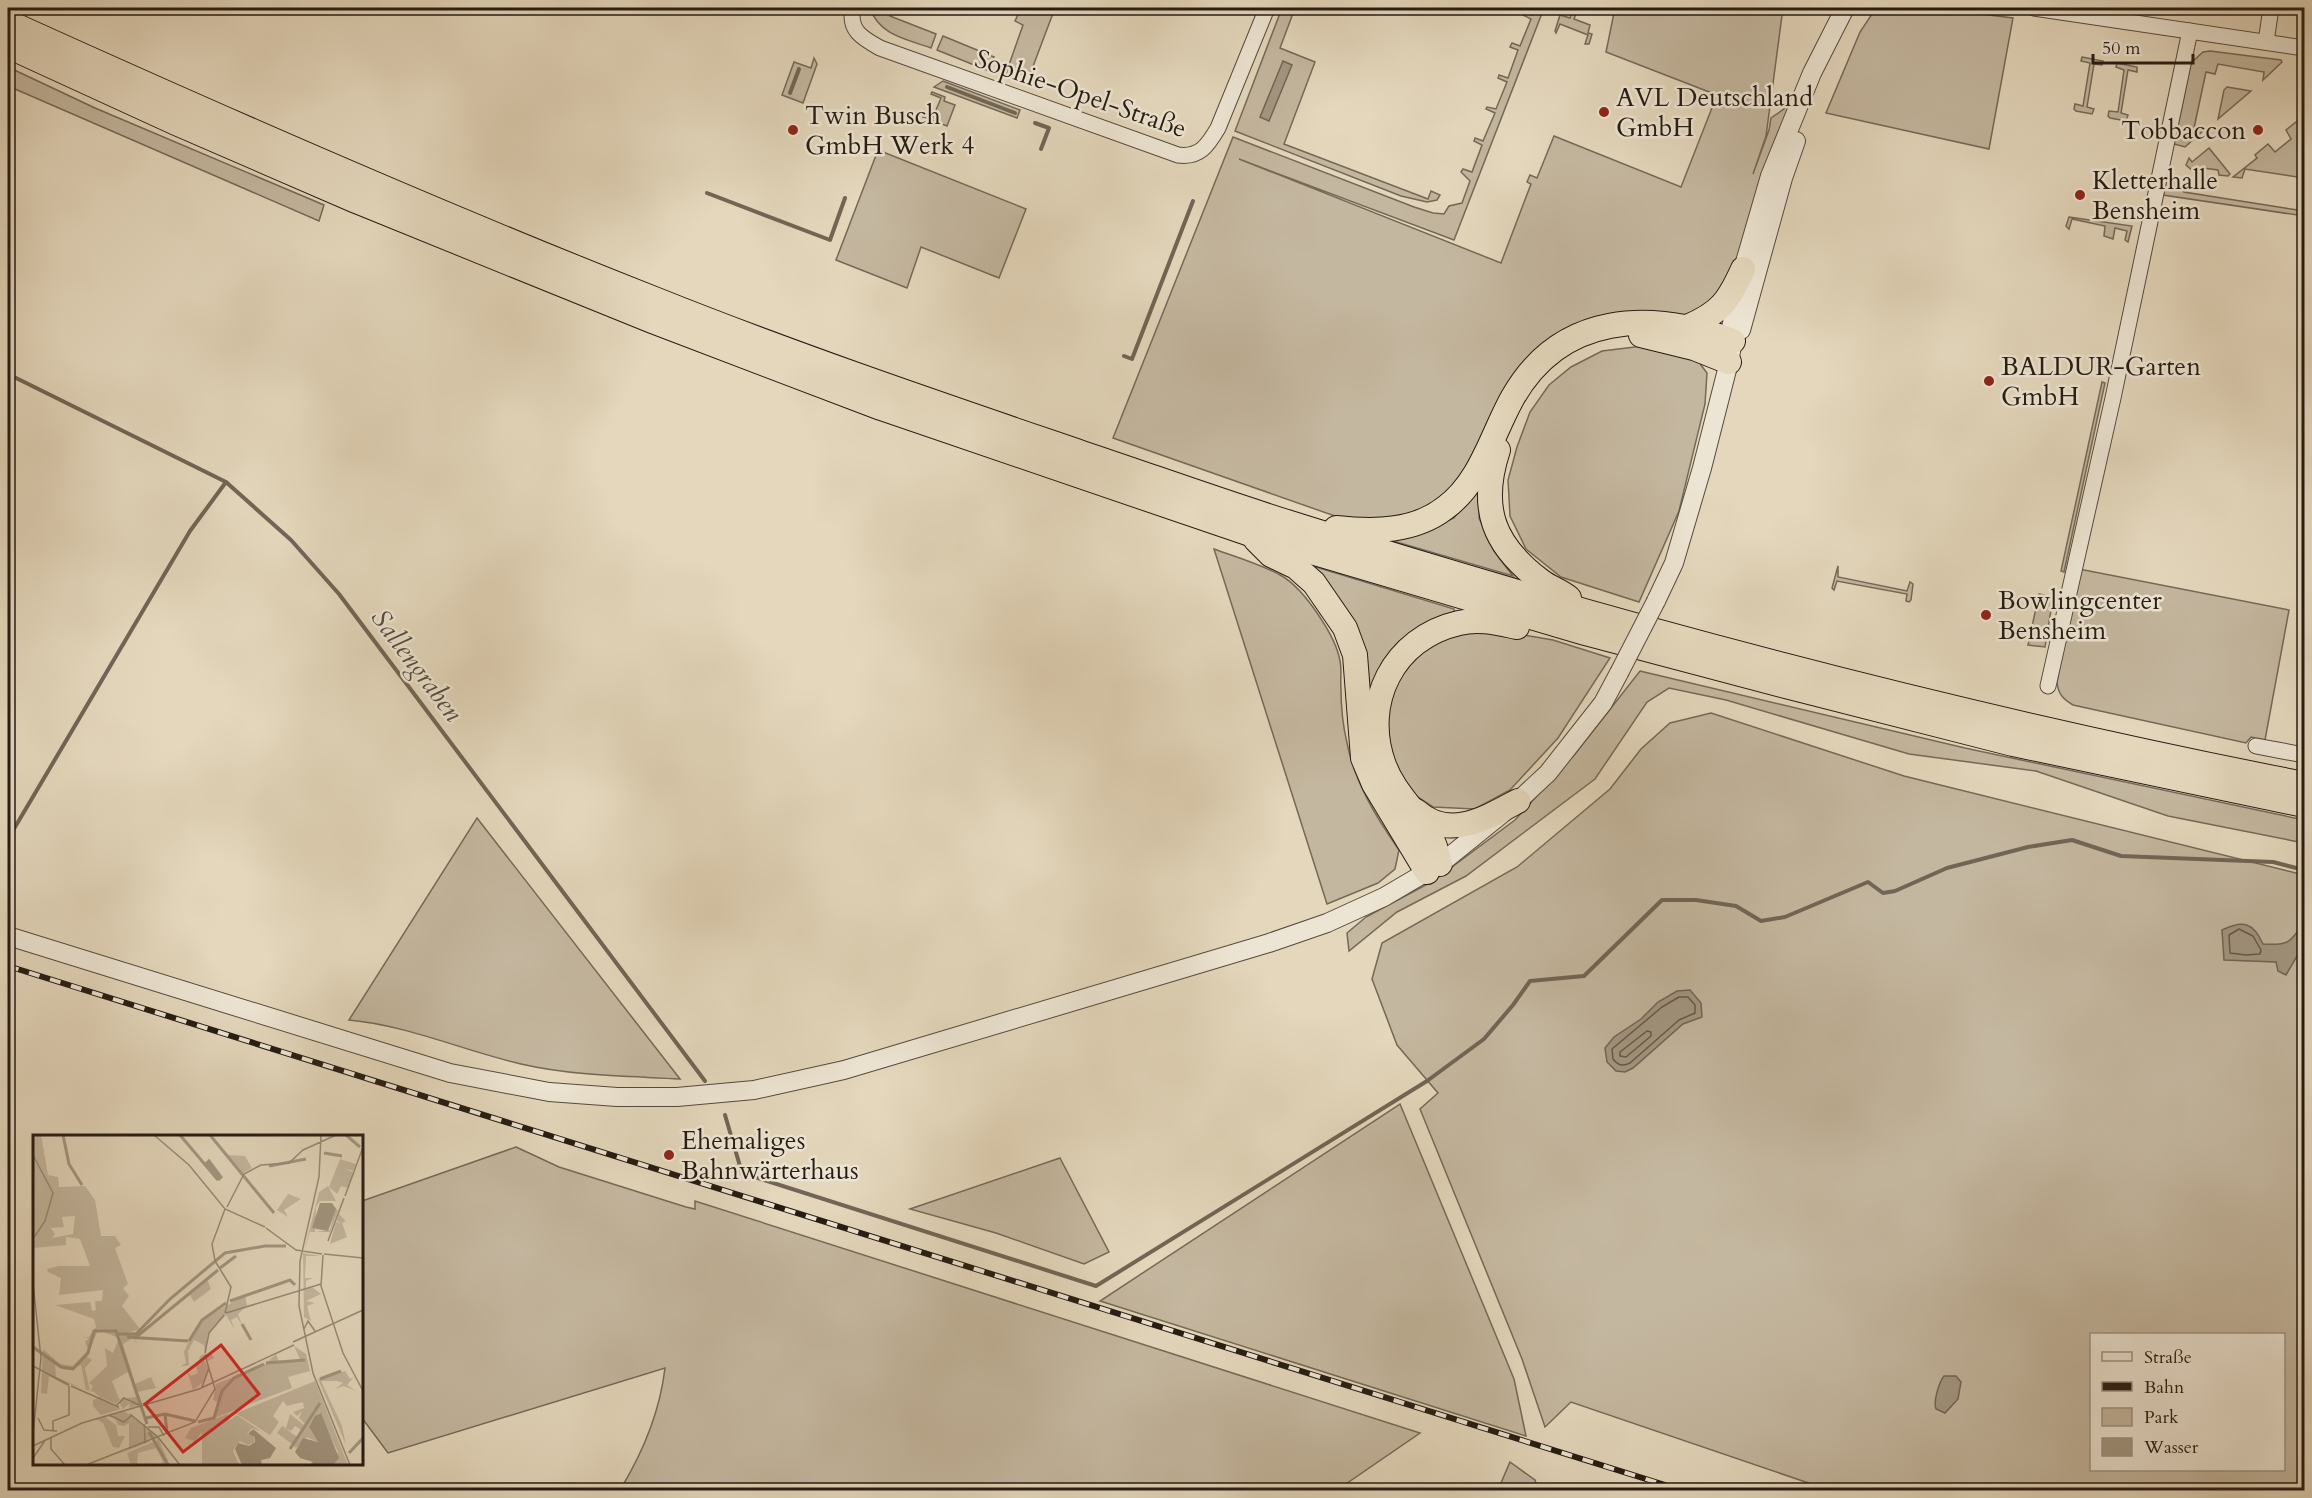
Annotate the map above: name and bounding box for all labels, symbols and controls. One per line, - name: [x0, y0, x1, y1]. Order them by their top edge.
- scale bar: [2093, 27, 2194, 65]
- text: 50 m: [2102, 36, 2141, 61]
- street label: Sophie-Opel-Straße: [970, 41, 1191, 146]
- place label: AVL Deutschland GmbH: [1616, 80, 1813, 145]
- place label: Twin Busch GmbH Werk 4: [805, 98, 974, 163]
- marker: AVL Deutschland GmbH: [1597, 105, 1611, 119]
- place label: Tobbaccon: [2121, 113, 2246, 148]
- marker: Twin Busch GmbH Werk 4: [786, 123, 800, 137]
- marker: Tobbaccon: [2251, 123, 2265, 137]
- place label: Kletterhalle Bensheim: [2092, 163, 2218, 228]
- marker: Kletterhalle Bensheim: [2073, 188, 2087, 202]
- place label: BALDUR-Garten GmbH: [2001, 349, 2201, 414]
- marker: BALDUR-Garten GmbH: [1982, 374, 1996, 388]
- place label: Bowlingcenter Bensheim: [1998, 583, 2162, 648]
- water label: Sallengraben: [362, 601, 471, 729]
- marker: Bowlingcenter Bensheim: [1979, 608, 1993, 622]
- place label: Ehemaliges Bahnwärterhaus: [681, 1123, 859, 1188]
- inset map: [33, 1135, 363, 1465]
- marker: Ehemaliges Bahnwärterhaus: [662, 1148, 676, 1162]
- legend: [2090, 1333, 2285, 1471]
- text: Straße: [2144, 1345, 2192, 1370]
- text: Bahn: [2144, 1375, 2185, 1400]
- text: Park: [2144, 1405, 2179, 1430]
- text: Wasser: [2143, 1435, 2199, 1460]

